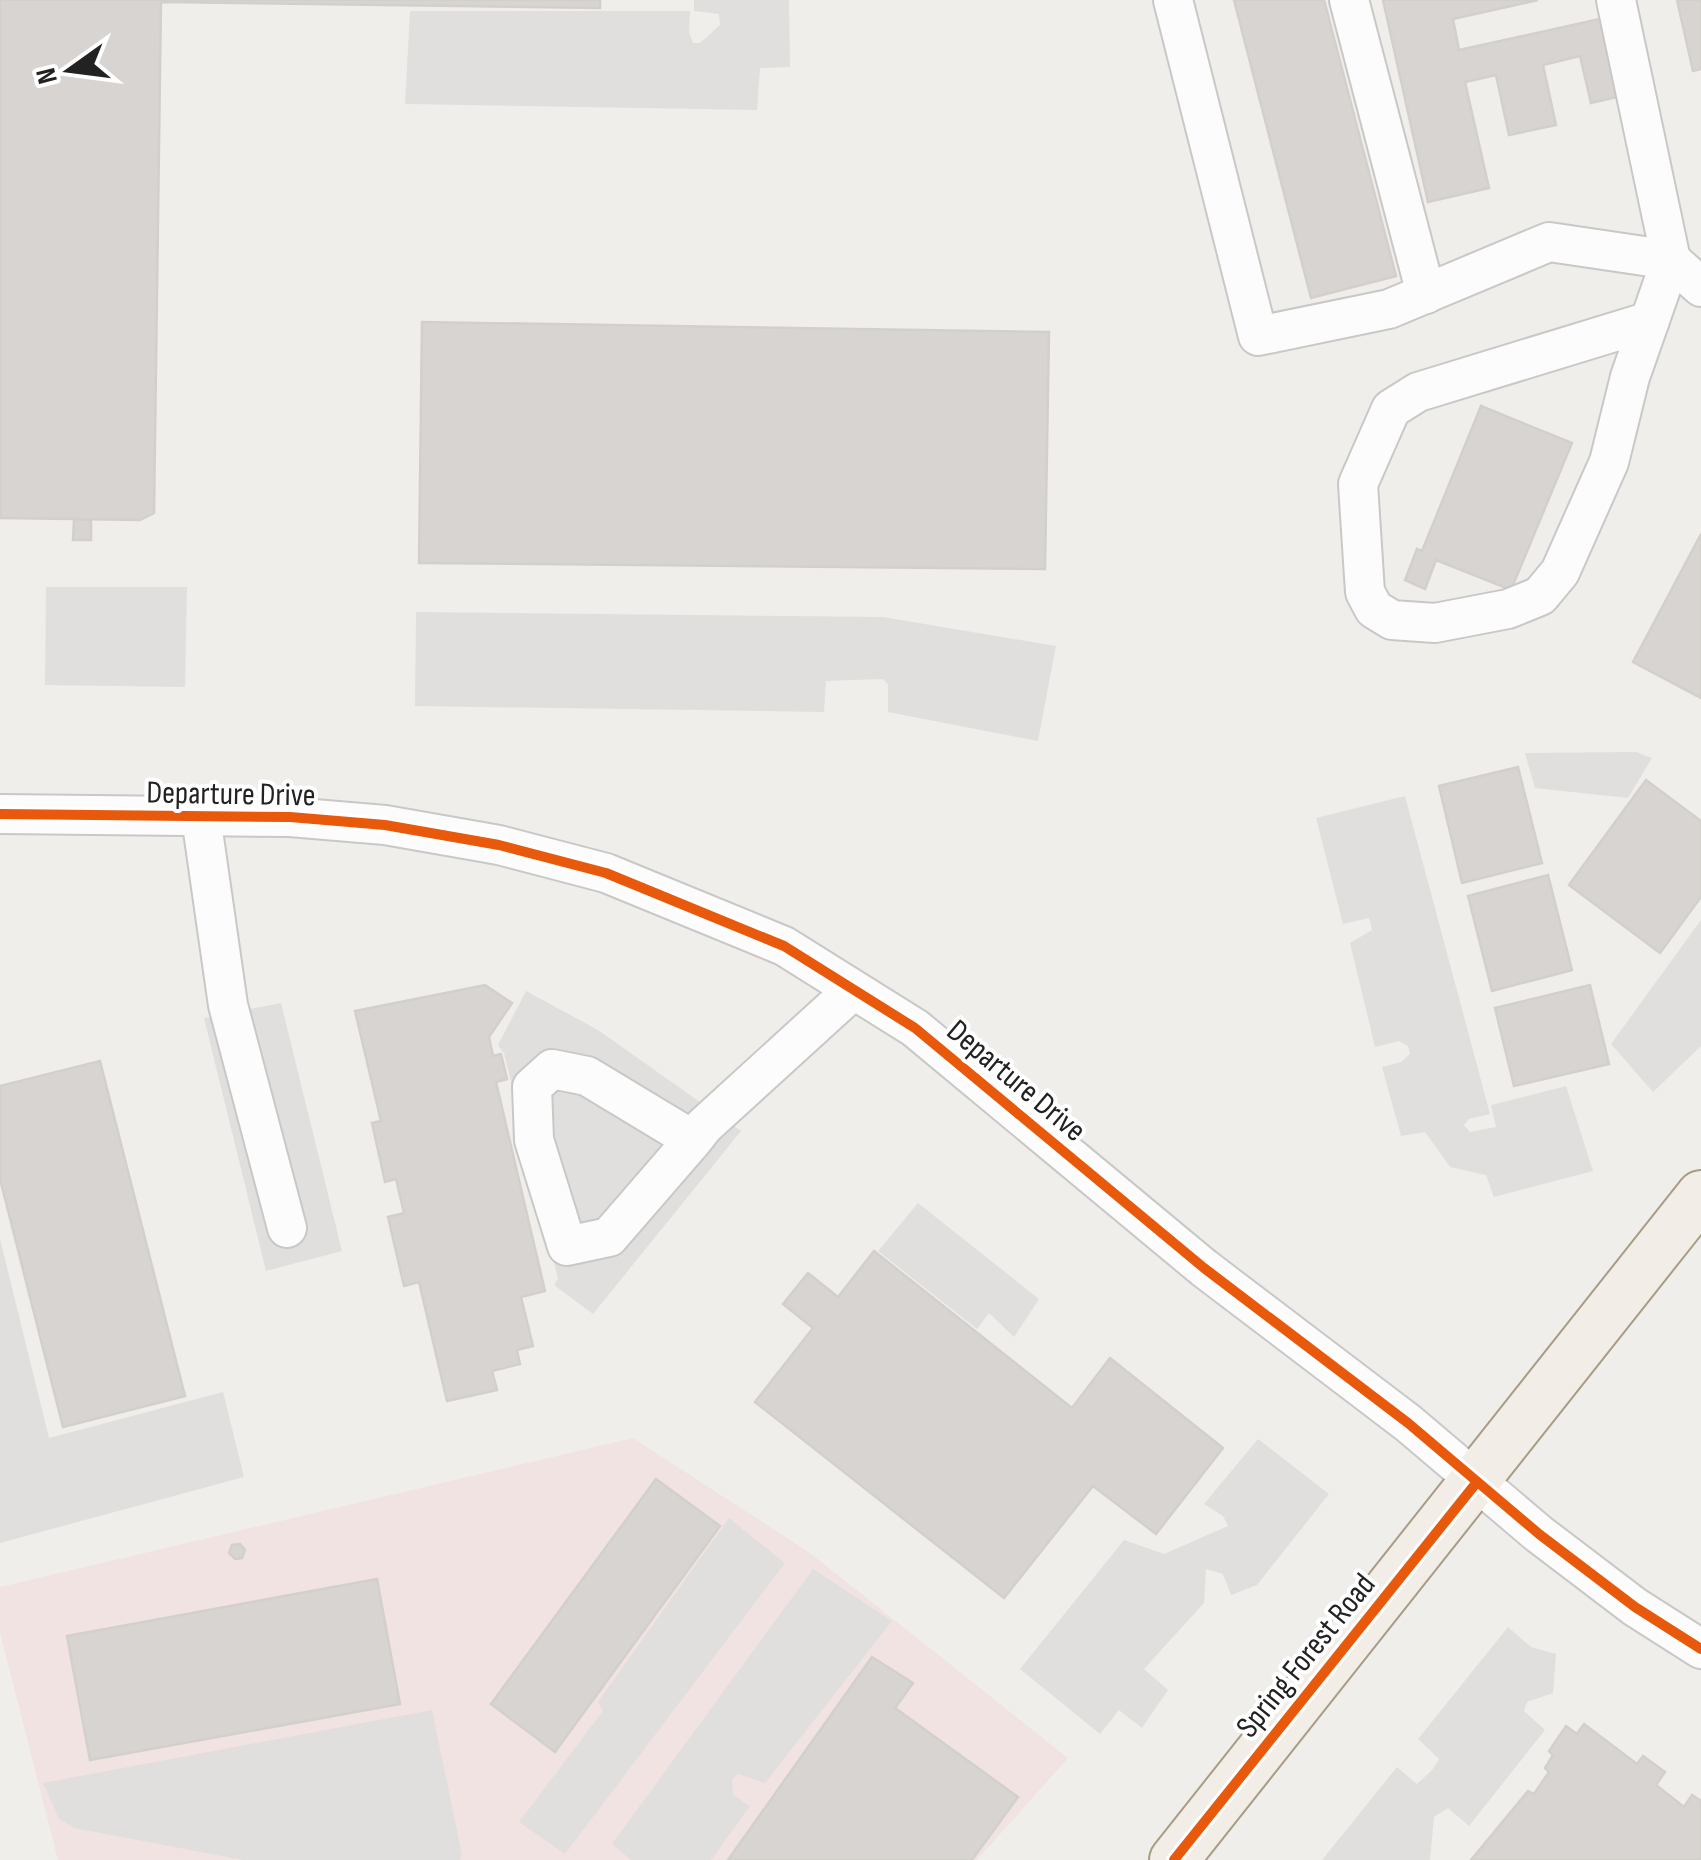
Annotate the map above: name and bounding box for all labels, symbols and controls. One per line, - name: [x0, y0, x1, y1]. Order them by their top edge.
- north arrow: [20, 20, 120, 120]
- text: N: [29, 64, 65, 87]
- street label: Departure Drive: [146, 774, 316, 815]
- street label: Departure Drive: [939, 1012, 1093, 1151]
- street label: Spring Forest Road: [1228, 1566, 1384, 1746]

